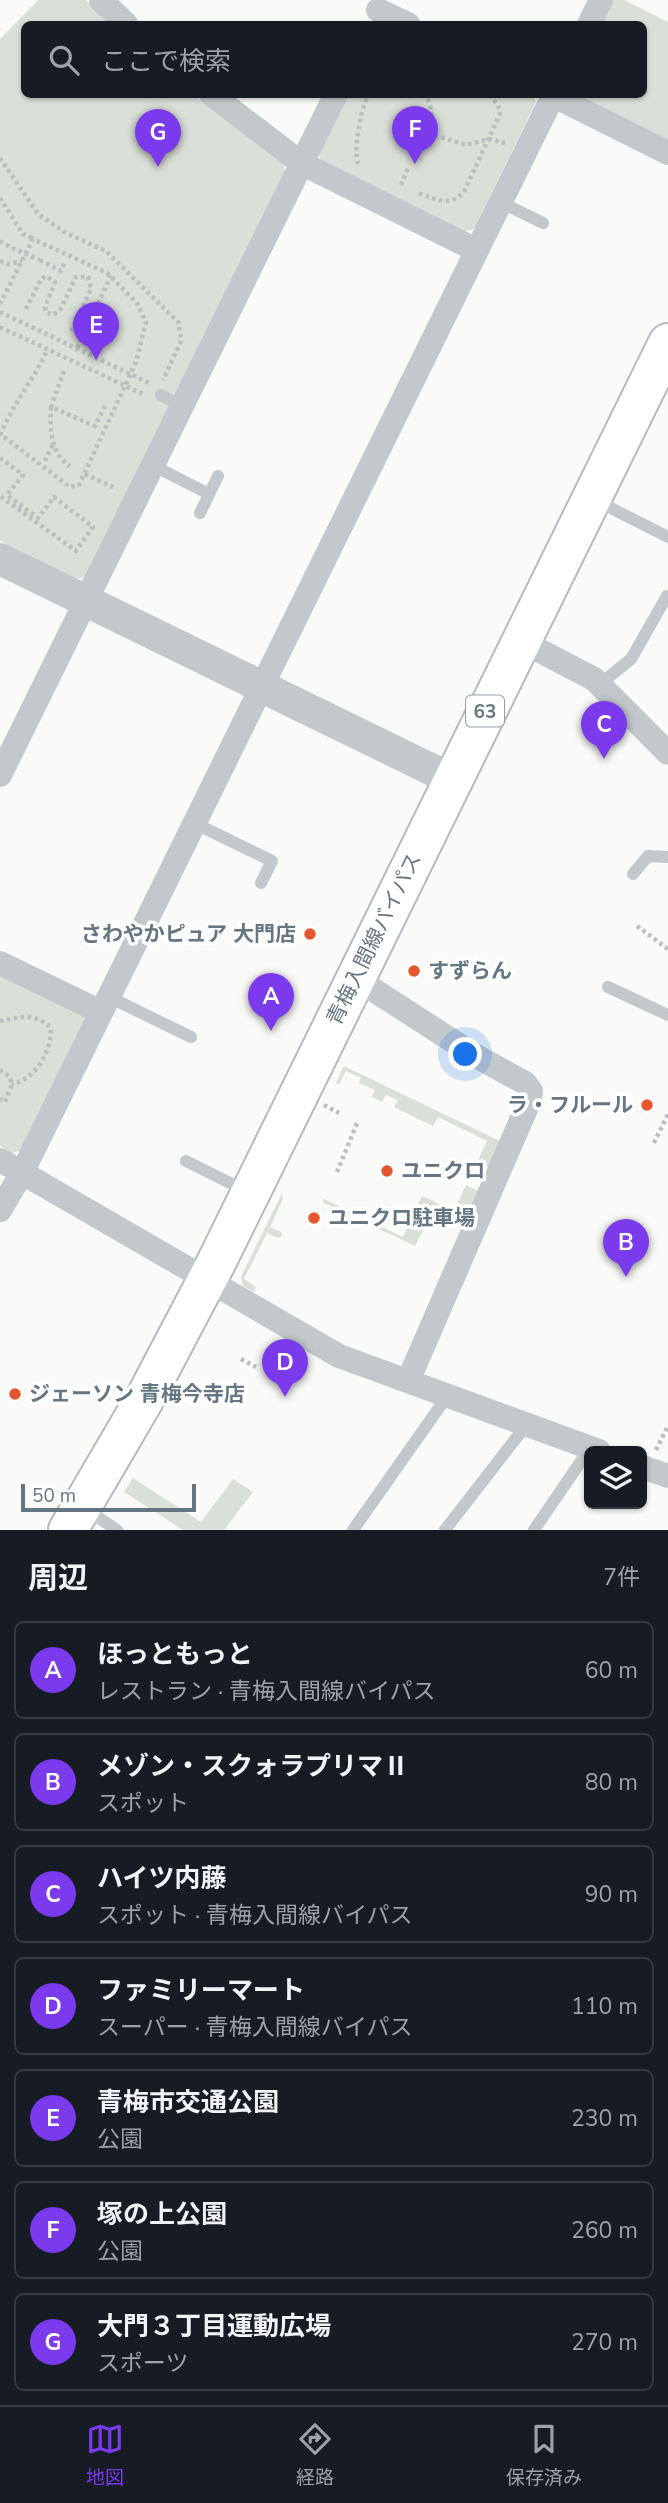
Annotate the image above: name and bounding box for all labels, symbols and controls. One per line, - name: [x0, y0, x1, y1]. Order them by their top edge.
- search box: [21, 21, 647, 98]
- icon: search: [45, 41, 83, 79]
- text: ここで検索: [101, 44, 231, 79]
- pin: F: [392, 106, 438, 164]
- pin: G: [135, 109, 181, 167]
- pin: E: [73, 302, 119, 360]
- road number: 63: [466, 696, 504, 726]
- pin: C: [581, 701, 627, 759]
- street label: 青梅入間線バイパス: [320, 848, 428, 1030]
- place label: さわやかピュア 大門店: [81, 920, 296, 948]
- marker: さわやかピュア 大門店: [302, 926, 318, 942]
- place label: すずらん: [428, 957, 512, 985]
- marker: すずらん: [406, 963, 422, 979]
- pin: A: [248, 973, 294, 1031]
- your location: [448, 1037, 482, 1071]
- place label: ラ・フルール: [507, 1091, 633, 1119]
- marker: ラ・フルール: [639, 1097, 655, 1113]
- place label: ユニクロ: [401, 1157, 485, 1185]
- marker: ユニクロ: [379, 1163, 395, 1179]
- place label: ユニクロ駐車場: [328, 1204, 475, 1232]
- marker: ユニクロ駐車場: [306, 1210, 322, 1226]
- pin: B: [603, 1219, 649, 1277]
- pin: D: [262, 1339, 308, 1397]
- place label: ジェーソン 青梅今寺店: [29, 1380, 245, 1408]
- marker: ジェーソン 青梅今寺店: [7, 1386, 23, 1402]
- map controls: [584, 1446, 647, 1509]
- button: layers: [584, 1446, 647, 1509]
- scale bar: [21, 1481, 196, 1513]
- text: 50 m: [32, 1483, 76, 1509]
- text: 周辺: [28, 1558, 88, 1599]
- text: 7件: [603, 1562, 640, 1593]
- text: ほっともっと: [97, 1637, 253, 1672]
- text: A: [44, 1655, 62, 1686]
- text: 60 m: [585, 1655, 638, 1686]
- text: レストラン · 青梅入間線バイパス: [97, 1676, 436, 1707]
- text: メゾン・スクォラプリマⅡ: [97, 1749, 409, 1784]
- text: B: [45, 1767, 61, 1798]
- text: 80 m: [585, 1767, 638, 1798]
- text: スポット: [97, 1788, 189, 1819]
- text: ハイツ内藤: [97, 1861, 226, 1896]
- text: C: [45, 1879, 61, 1910]
- text: 90 m: [585, 1879, 638, 1910]
- text: スポット · 青梅入間線バイパス: [97, 1900, 413, 1931]
- text: ファミリーマート: [97, 1973, 305, 2008]
- text: D: [44, 1991, 62, 2022]
- text: 110 m: [571, 1991, 638, 2022]
- text: スーパー · 青梅入間線バイパス: [97, 2012, 412, 2043]
- text: 青梅市交通公園: [97, 2085, 279, 2120]
- text: E: [46, 2103, 60, 2134]
- text: 230 m: [571, 2103, 638, 2134]
- text: 公園: [97, 2124, 143, 2155]
- text: 塚の上公園: [97, 2197, 227, 2232]
- text: F: [47, 2215, 59, 2246]
- text: 260 m: [571, 2215, 638, 2246]
- text: 公園: [97, 2236, 143, 2267]
- text: 大門３丁目運動広場: [97, 2309, 331, 2344]
- text: G: [45, 2327, 61, 2358]
- text: 270 m: [571, 2327, 638, 2358]
- text: スポーツ: [97, 2348, 189, 2379]
- tab: 地図: [86, 2420, 124, 2491]
- tab: 経路: [296, 2420, 334, 2491]
- tab: 保存済み: [506, 2420, 582, 2491]

